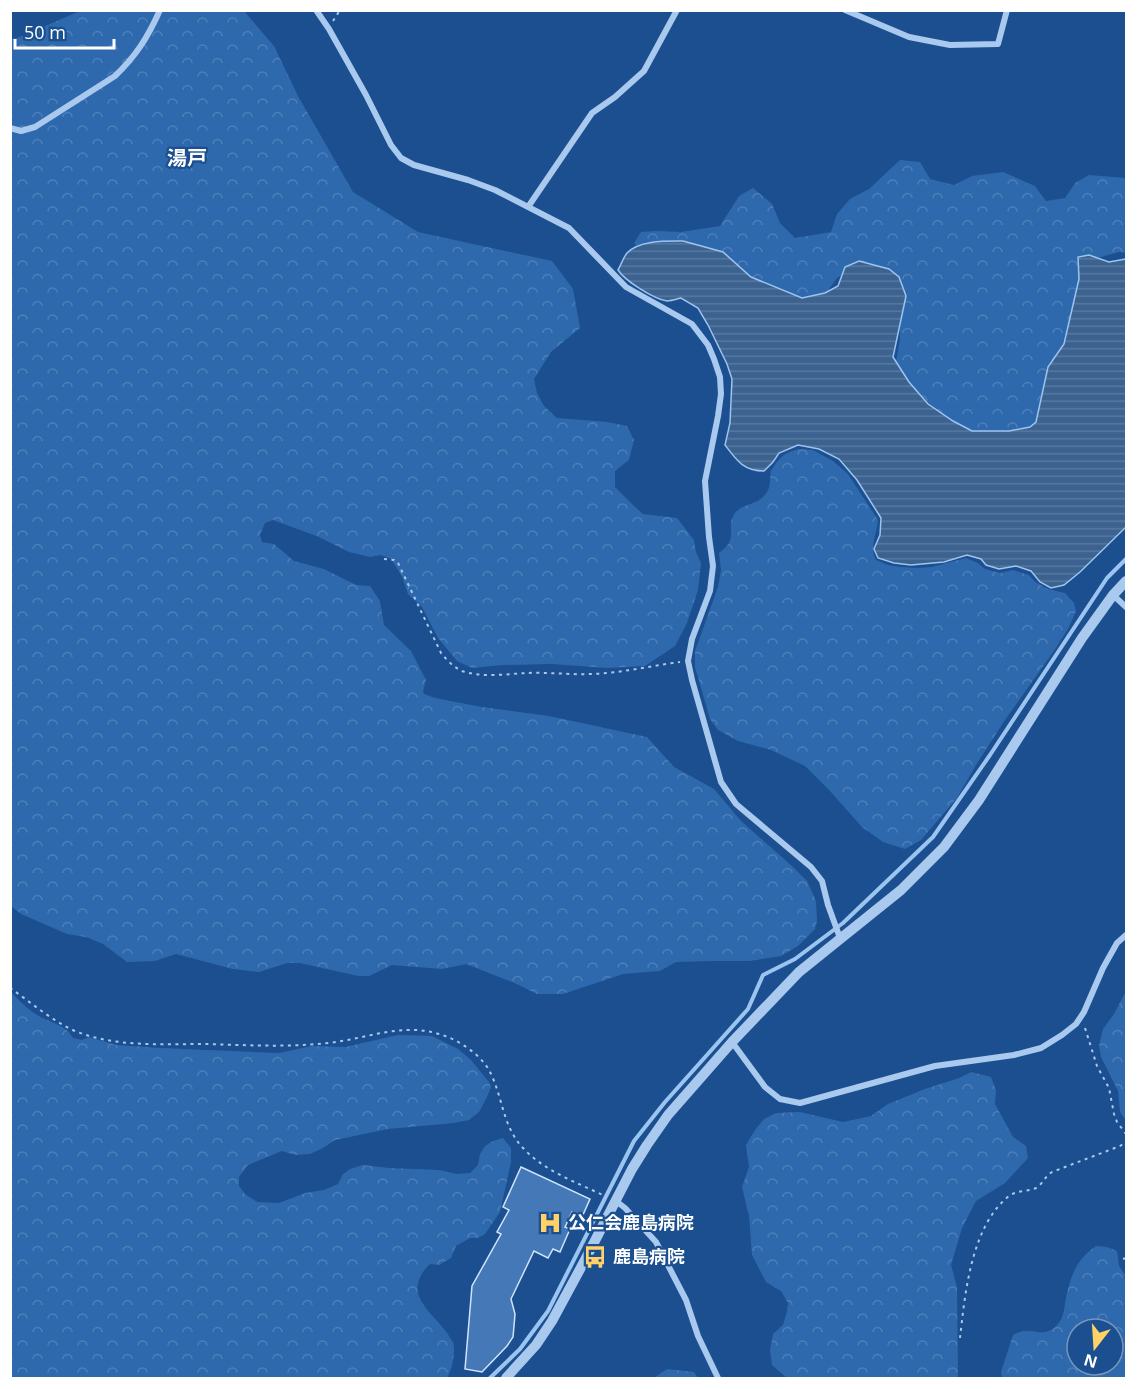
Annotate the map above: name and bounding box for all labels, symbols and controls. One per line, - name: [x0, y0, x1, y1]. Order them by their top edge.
- scale bar: [15, 12, 114, 50]
- text: 50 m: [24, 20, 66, 44]
- district label: 湯戸: [167, 144, 207, 171]
- hospital icon: 公仁会鹿島病院: [537, 1210, 563, 1236]
- place label: 公仁会鹿島病院: [568, 1210, 694, 1234]
- bus stop icon: 鹿島病院: [582, 1244, 608, 1270]
- place label: 鹿島病院: [613, 1244, 685, 1268]
- north arrow: [1065, 1317, 1125, 1377]
- text: N: [1081, 1349, 1100, 1374]

